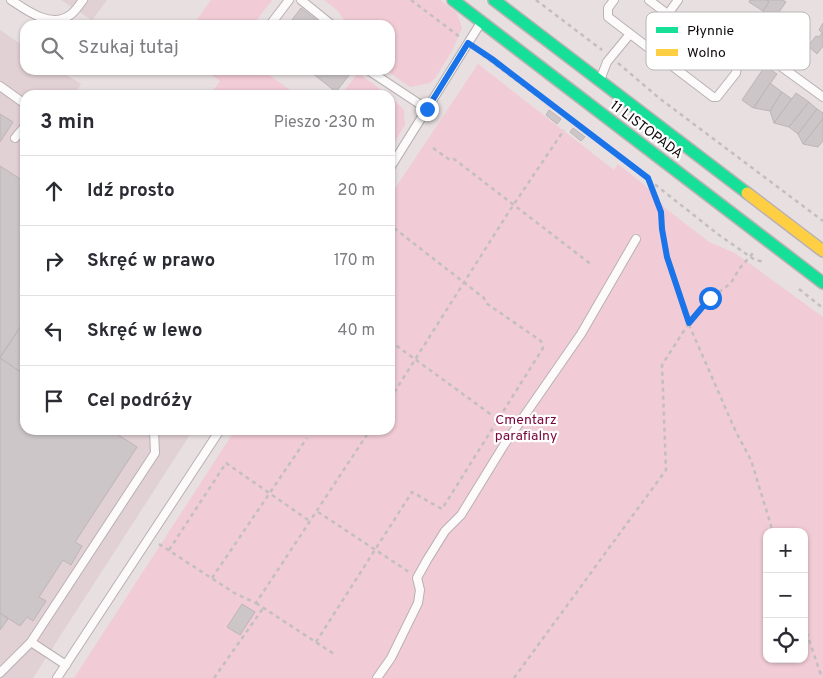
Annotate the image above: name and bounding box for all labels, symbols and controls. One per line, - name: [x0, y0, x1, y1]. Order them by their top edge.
- legend: [646, 12, 810, 70]
- search box: [20, 20, 395, 75]
- text: Płynnie: [687, 23, 734, 40]
- icon: search: [38, 34, 66, 62]
- text: Szukaj tutaj: [78, 36, 179, 60]
- text: Wolno: [687, 45, 726, 62]
- street label: 11 LISTOPADA: [606, 97, 686, 163]
- route end: [416, 98, 439, 121]
- text: 3 min: [40, 109, 95, 136]
- text: Pieszo · 230 m: [274, 113, 375, 133]
- icon: ahead: [40, 177, 68, 205]
- text: Idź prosto: [87, 179, 175, 203]
- text: 20 m: [338, 181, 375, 201]
- icon: right: [40, 247, 68, 275]
- text: Skręć w prawo: [87, 249, 215, 273]
- text: 170 m: [334, 251, 375, 271]
- route start: [699, 287, 722, 310]
- icon: left: [40, 317, 68, 345]
- text: Skręć w lewo: [87, 319, 202, 343]
- text: 40 m: [337, 321, 375, 341]
- icon: arrive: [40, 387, 68, 415]
- text: Cel podróży: [87, 389, 192, 413]
- park label: Cmentarz parafialny: [495, 412, 557, 445]
- map controls: [763, 528, 808, 663]
- button: +: [763, 528, 808, 573]
- button: −: [763, 573, 808, 618]
- button: locate: [763, 618, 808, 663]

